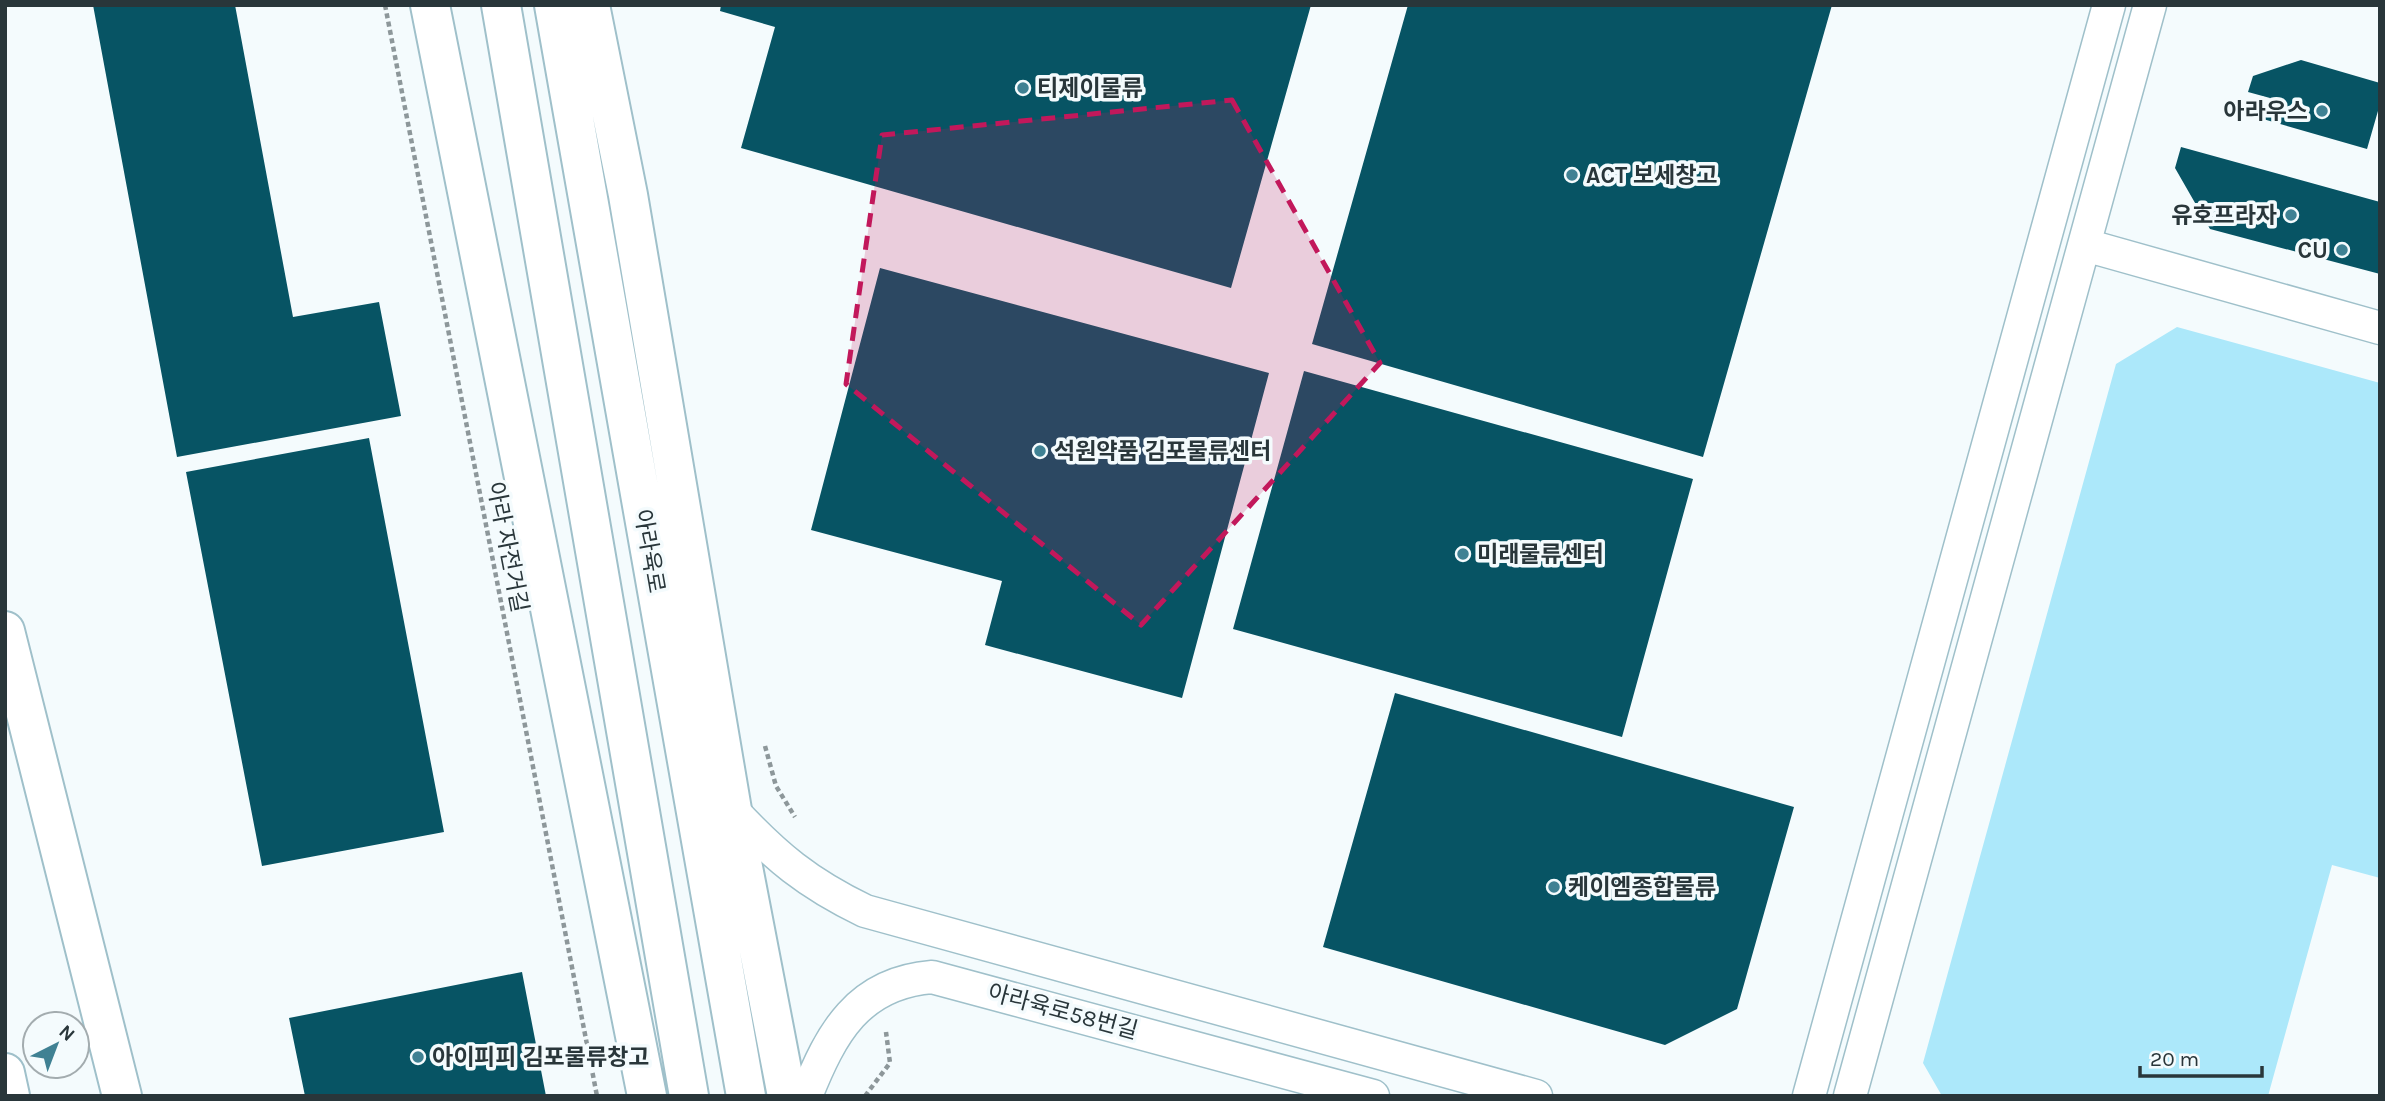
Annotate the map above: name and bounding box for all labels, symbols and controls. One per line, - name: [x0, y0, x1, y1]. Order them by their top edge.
- place label: 티제이물류: [1037, 75, 1143, 102]
- marker: 티제이물류: [1015, 80, 1031, 96]
- place label: 아라우스: [2223, 98, 2308, 125]
- marker: 아라우스: [2314, 103, 2330, 119]
- place label: ACT 보세창고: [1586, 162, 1718, 189]
- marker: ACT 보세창고: [1564, 167, 1580, 183]
- place label: 유호프라자: [2171, 202, 2277, 229]
- marker: 유호프라자: [2283, 207, 2299, 223]
- place label: CU: [2298, 237, 2328, 264]
- marker: CU: [2334, 242, 2350, 258]
- place label: 석원약품 김포물류센터: [1054, 438, 1271, 465]
- marker: 석원약품 김포물류센터: [1032, 443, 1048, 459]
- street label: 아라 자전거길: [482, 480, 533, 615]
- street label: 아라육로: [629, 507, 670, 595]
- place label: 미래물류센터: [1477, 541, 1604, 568]
- marker: 미래물류센터: [1455, 546, 1471, 562]
- place label: 케이엠종합물류: [1568, 874, 1716, 901]
- marker: 케이엠종합물류: [1546, 879, 1562, 895]
- street label: 아라육로58번길: [985, 979, 1141, 1044]
- north arrow: [21, 1010, 91, 1080]
- text: N: [54, 1020, 79, 1046]
- scale bar: [2140, 1034, 2262, 1078]
- place label: 아이피피 김포물류창고: [432, 1044, 649, 1071]
- text: 20 m: [2150, 1047, 2199, 1071]
- marker: 아이피피 김포물류창고: [410, 1049, 426, 1065]

